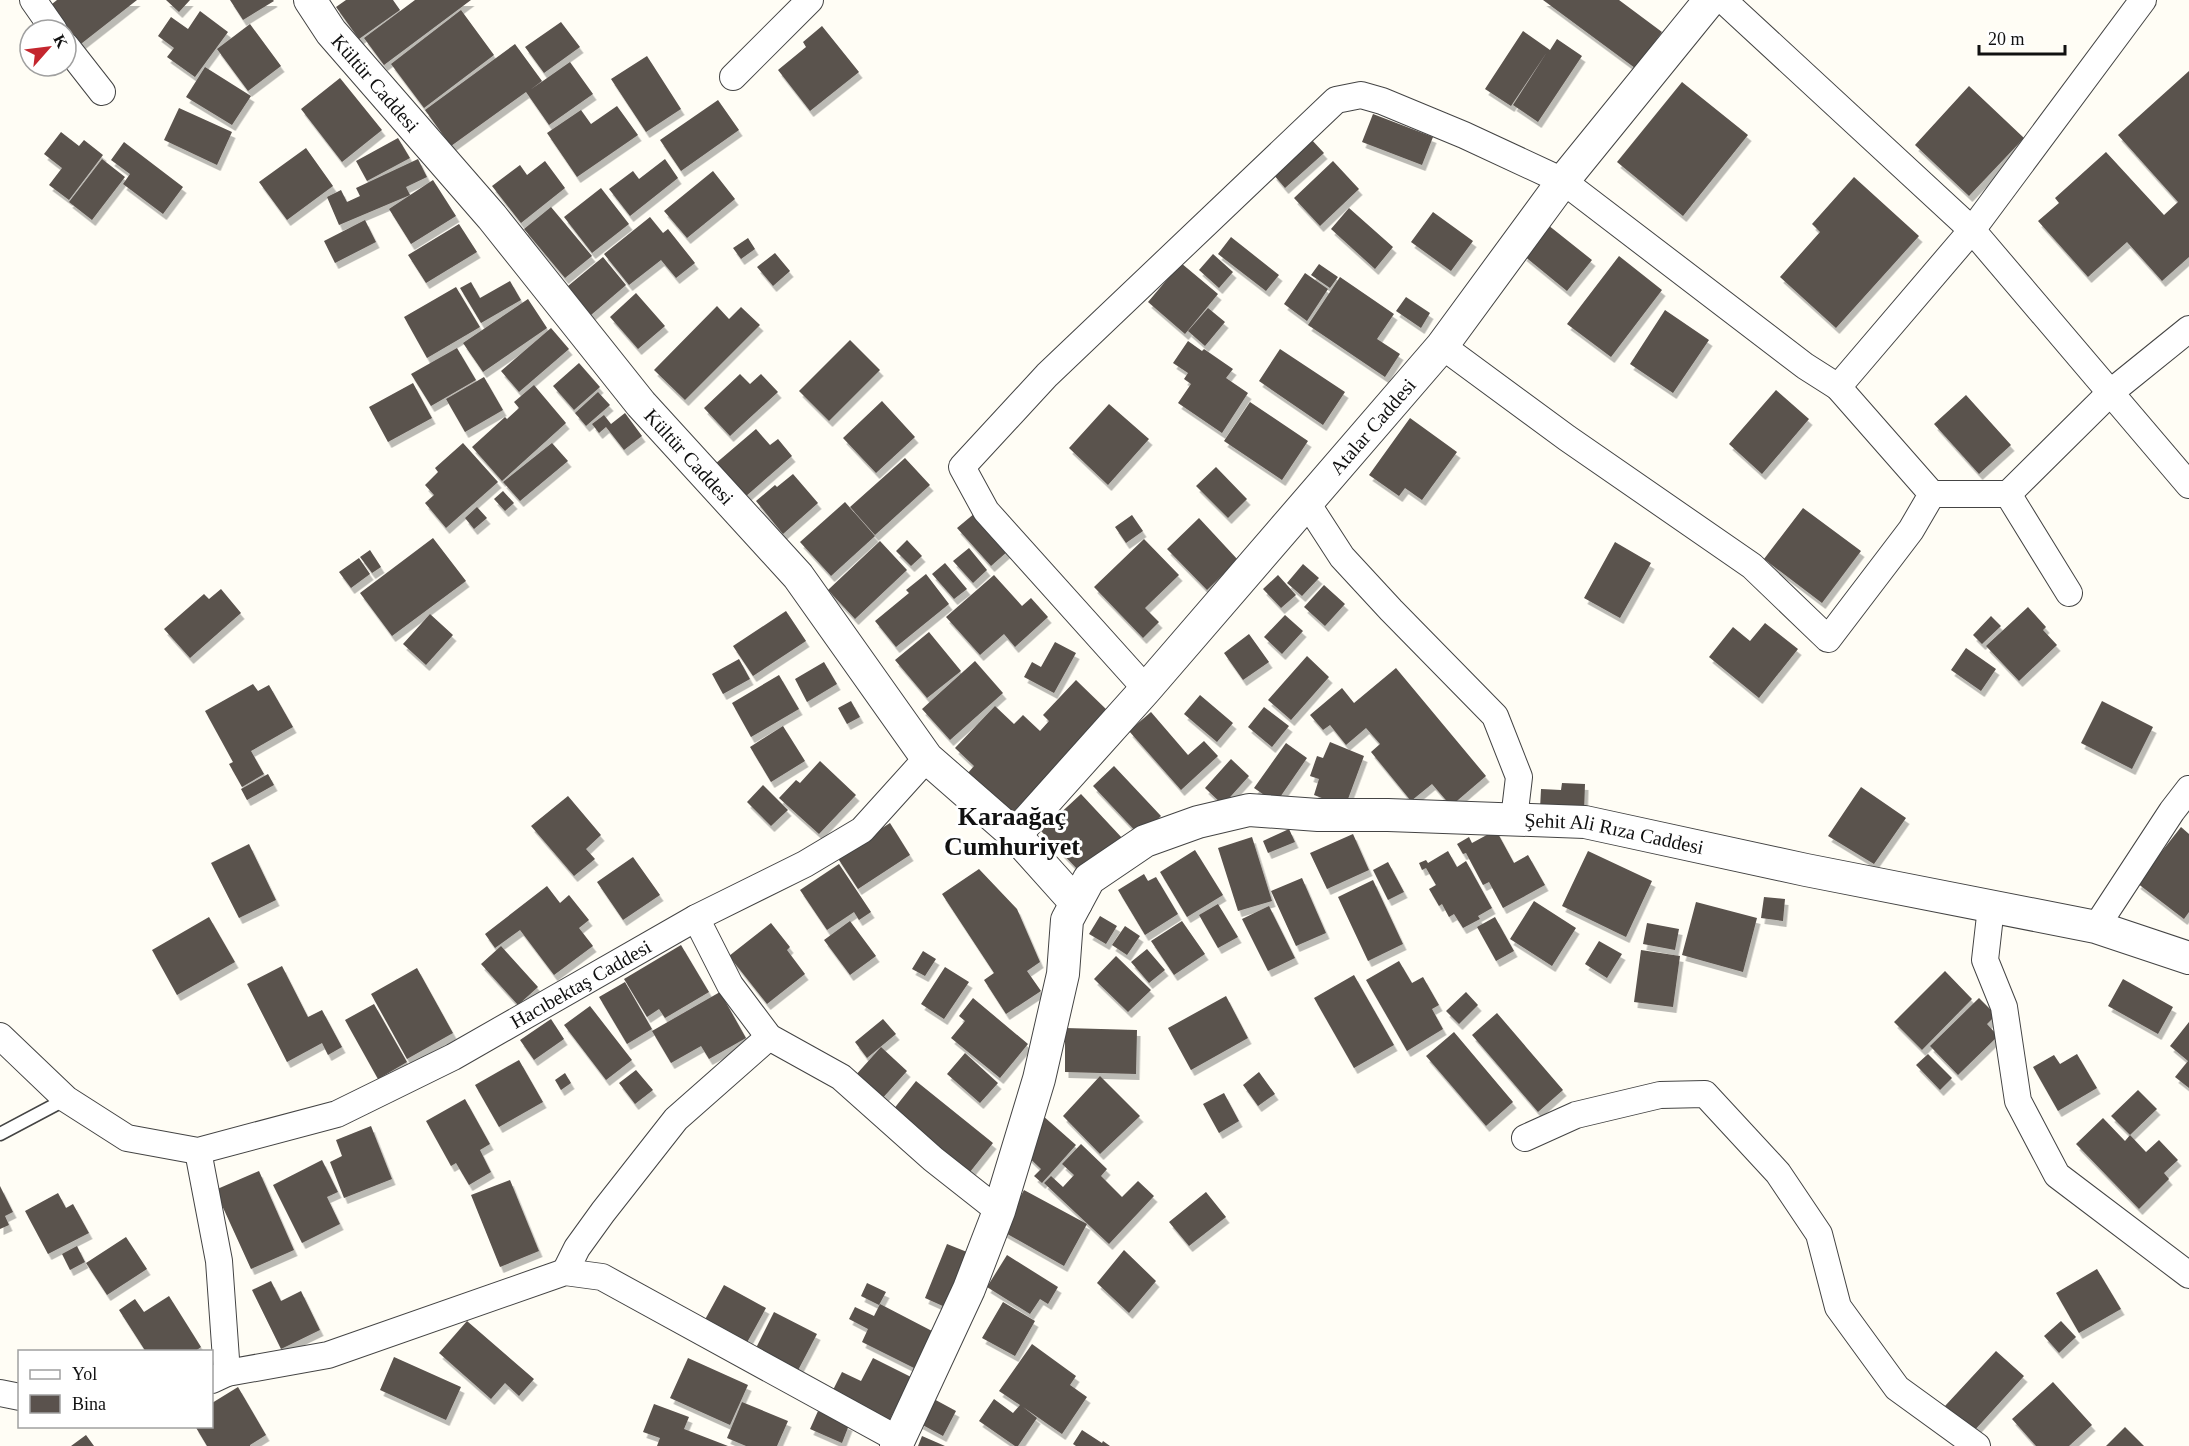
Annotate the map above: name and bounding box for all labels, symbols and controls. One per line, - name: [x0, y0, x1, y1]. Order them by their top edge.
- north arrow: [18, 18, 78, 78]
- scale bar: [1979, 18, 2064, 56]
- text: 20 m: [1988, 29, 2025, 49]
- street label: Kültür Caddesi: [327, 30, 424, 137]
- text: K: [50, 32, 71, 51]
- street label: Atalar Caddesi: [1325, 374, 1420, 479]
- street label: Kültür Caddesi: [640, 404, 739, 509]
- district label: Karaağaç Cumhuriyet: [944, 802, 1080, 861]
- street label: Şehit Ali Rıza Caddesi: [1524, 809, 1706, 859]
- street label: Hacıbektaş Caddesi: [506, 935, 655, 1033]
- legend: [18, 1350, 213, 1428]
- text: Yol: [72, 1364, 97, 1384]
- text: Bina: [72, 1394, 106, 1414]

